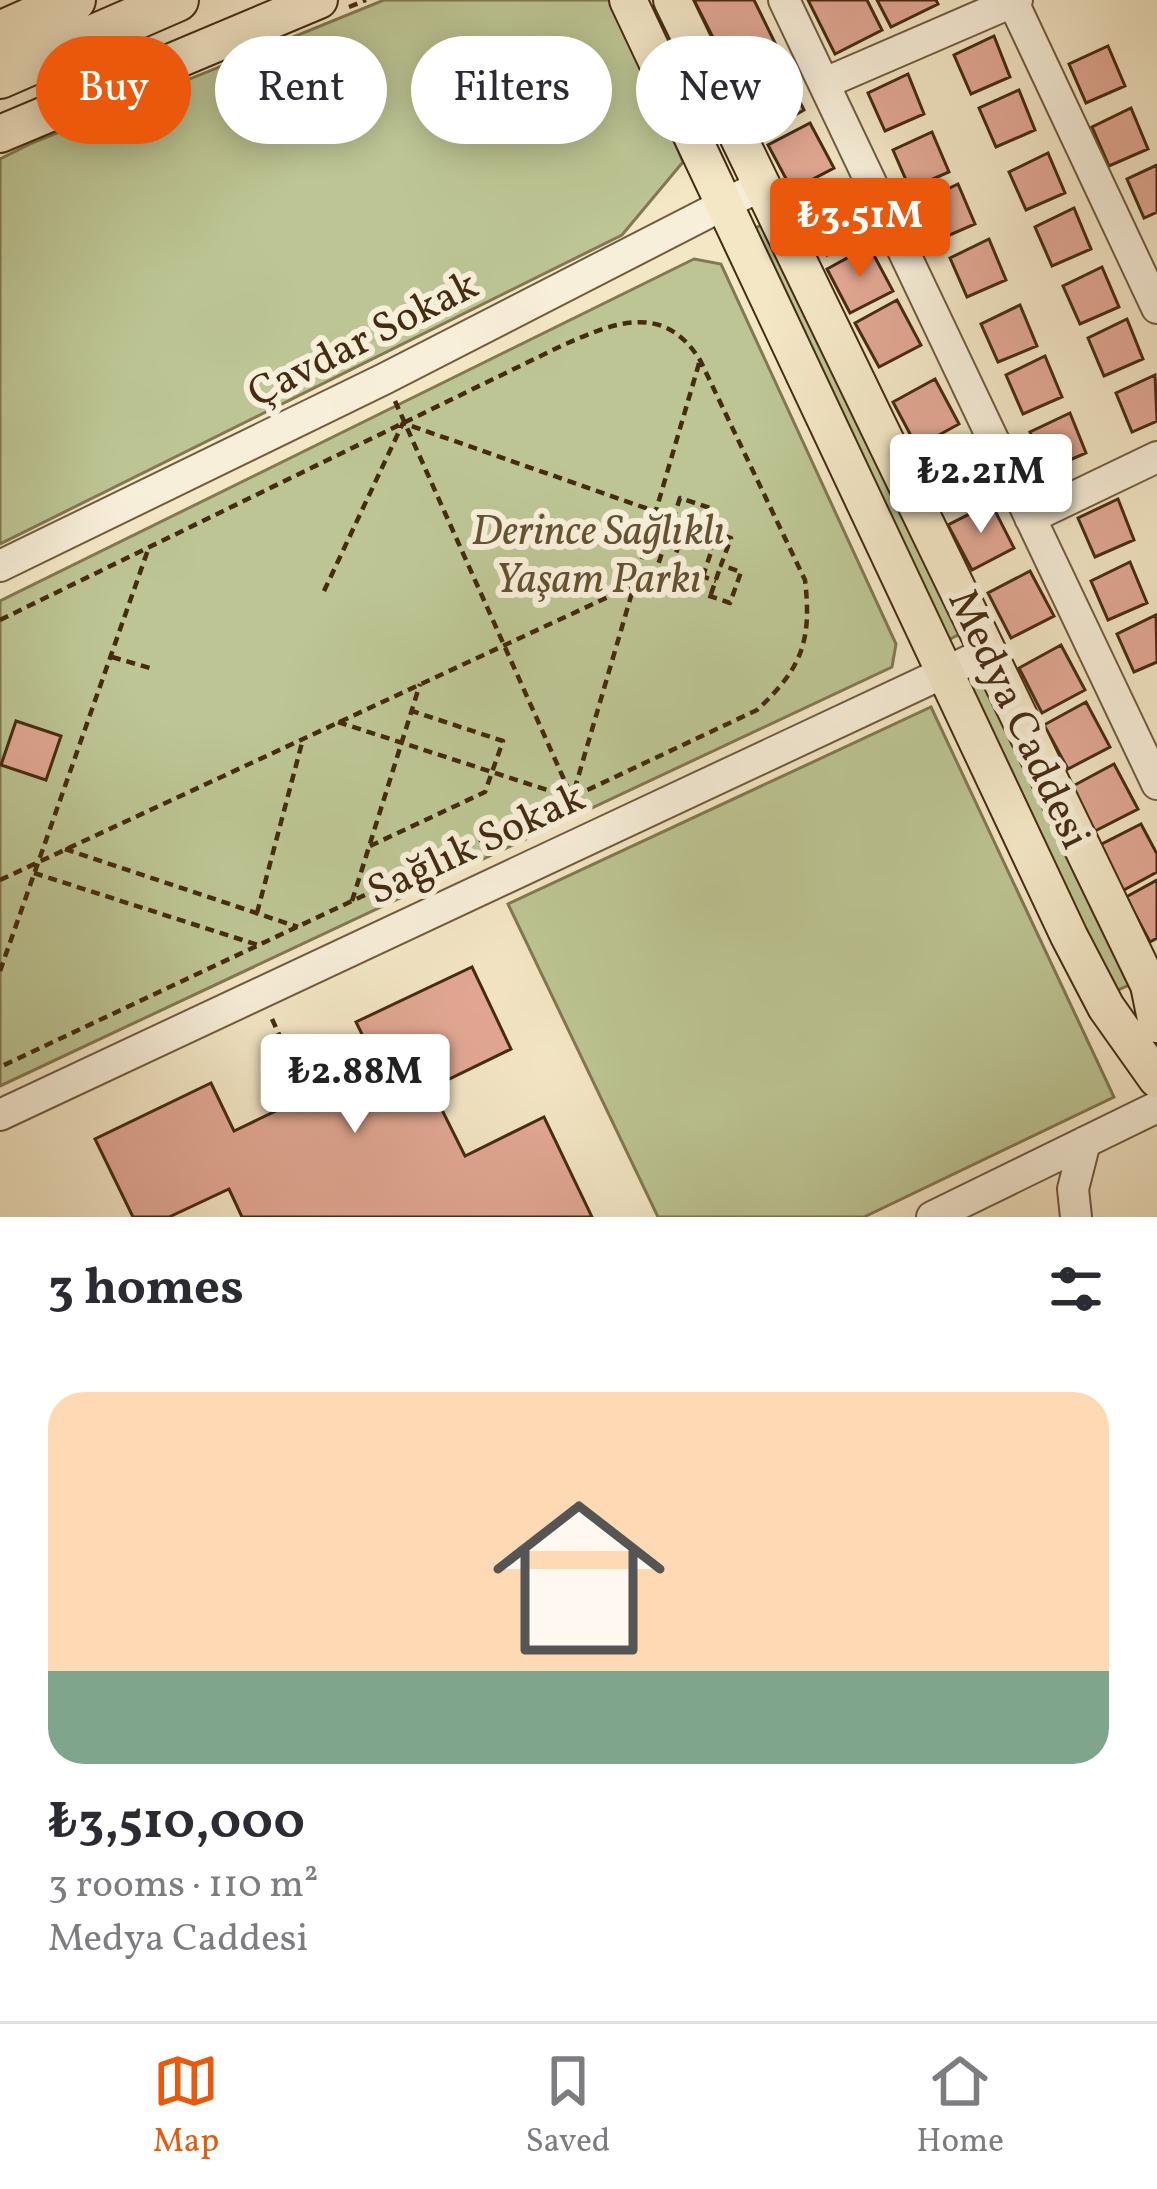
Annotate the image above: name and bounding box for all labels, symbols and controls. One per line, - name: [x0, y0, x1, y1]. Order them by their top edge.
- chip: Buy: [36, 36, 191, 144]
- chip: Rent: [215, 36, 387, 144]
- chip: Filters: [411, 36, 612, 144]
- chip: New: [636, 36, 803, 144]
- pin: ₺3.51M: [762, 178, 958, 280]
- text: ₺3.51M: [797, 190, 923, 244]
- street label: Çavdar Sokak: [239, 258, 489, 424]
- pin: ₺2.21M: [883, 434, 1079, 536]
- text: ₺2.21M: [917, 446, 1045, 500]
- park label: Derince Sağlıklı Yaşam Parkı: [472, 504, 724, 611]
- street label: Medya Caddesi: [931, 581, 1103, 859]
- street label: Sağlık Sokak: [359, 770, 596, 922]
- pin: ₺2.88M: [257, 1034, 453, 1136]
- text: ₺2.88M: [288, 1046, 422, 1100]
- text: 3 homes: [48, 1254, 244, 1325]
- icon: filters: [1043, 1256, 1109, 1322]
- icon: home: [471, 1470, 687, 1686]
- text: ₺3,510,000: [48, 1788, 305, 1859]
- text: 3 rooms · 110 m²: [48, 1859, 319, 1913]
- text: Medya Caddesi: [48, 1913, 308, 1967]
- tab: Map: [153, 2048, 219, 2166]
- tab: Saved: [525, 2048, 610, 2166]
- tab: Home: [917, 2048, 1004, 2166]

